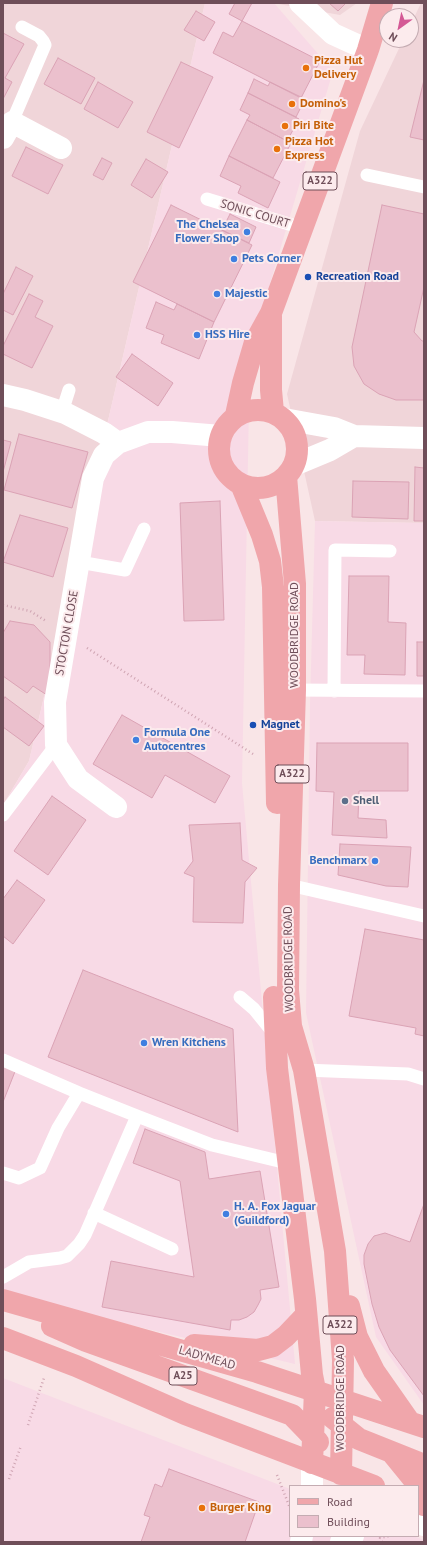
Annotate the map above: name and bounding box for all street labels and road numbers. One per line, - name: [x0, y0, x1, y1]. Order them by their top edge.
- road number: A322: [303, 172, 337, 190]
- street label: SONIC COURT: [219, 197, 291, 231]
- street label: WOODBRIDGE ROAD: [288, 582, 302, 688]
- street label: STOCTON CLOSE: [52, 589, 82, 677]
- road number: A322: [275, 765, 309, 783]
- street label: WOODBRIDGE ROAD: [281, 906, 297, 1012]
- road number: A322: [323, 1316, 357, 1334]
- street label: LADYMEAD: [177, 1343, 237, 1373]
- street label: WOODBRIDGE ROAD: [334, 1345, 348, 1451]
- road number: A25: [169, 1367, 197, 1385]

